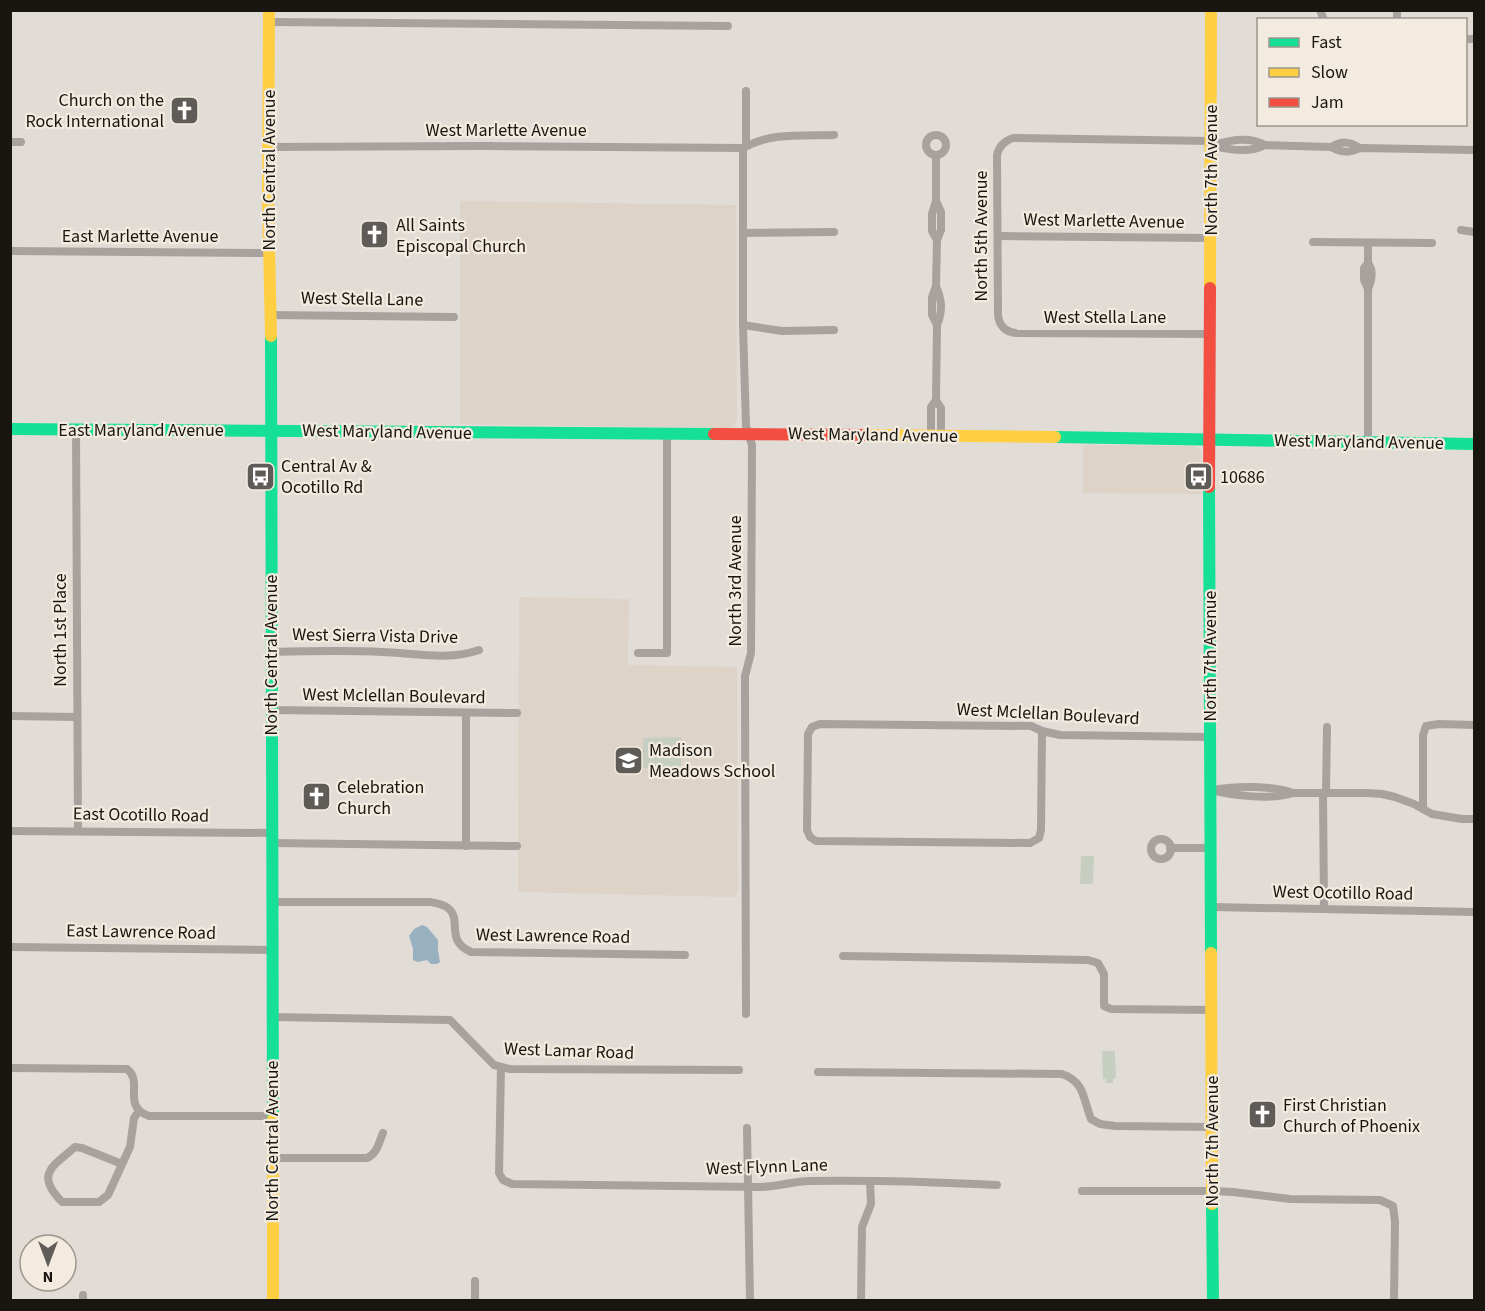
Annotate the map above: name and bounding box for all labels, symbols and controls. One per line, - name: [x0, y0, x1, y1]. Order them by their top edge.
- legend: [1257, 18, 1467, 126]
- text: Fast: [1311, 30, 1342, 55]
- text: Slow: [1311, 60, 1348, 85]
- place label: Church on the Rock International: [25, 88, 164, 134]
- street label: North Central Avenue: [257, 90, 282, 250]
- text: Jam: [1311, 90, 1344, 115]
- church icon: Church on the Rock International: [169, 94, 201, 126]
- street label: North 7th Avenue: [1199, 104, 1224, 236]
- street label: West Marlette Avenue: [425, 118, 587, 143]
- street label: North 5th Avenue: [969, 170, 994, 302]
- street label: West Marlette Avenue: [1023, 207, 1185, 235]
- place label: All Saints Episcopal Church: [396, 213, 526, 259]
- church icon: All Saints Episcopal Church: [359, 219, 391, 251]
- street label: East Marlette Avenue: [62, 224, 218, 249]
- street label: West Stella Lane: [301, 285, 423, 313]
- street label: West Stella Lane: [1044, 305, 1166, 330]
- street label: East Maryland Avenue: [58, 418, 224, 443]
- street label: West Maryland Avenue: [302, 418, 472, 446]
- street label: West Maryland Avenue: [788, 421, 958, 449]
- street label: West Maryland Avenue: [1274, 428, 1444, 456]
- place label: Central Av & Ocotillo Rd: [281, 454, 372, 500]
- bus stop icon: Central Av & Ocotillo Rd: [244, 460, 276, 492]
- bus stop icon: 10686: [1183, 461, 1215, 493]
- place label: 10686: [1220, 465, 1265, 490]
- street label: North 3rd Avenue: [723, 515, 748, 647]
- street label: North 1st Place: [48, 573, 73, 687]
- street label: North Central Avenue: [259, 575, 284, 735]
- street label: North 7th Avenue: [1198, 590, 1223, 722]
- street label: West Sierra Vista Drive: [292, 622, 458, 650]
- street label: West Mclellan Boulevard: [302, 682, 486, 710]
- street label: West Mclellan Boulevard: [956, 697, 1140, 731]
- place label: Madison Meadows School: [649, 738, 775, 784]
- school or university icon: Madison Meadows School: [612, 744, 644, 776]
- place label: Celebration Church: [337, 775, 424, 821]
- church icon: Celebration Church: [300, 781, 332, 813]
- street label: East Ocotillo Road: [73, 801, 209, 829]
- street label: West Ocotillo Road: [1272, 879, 1414, 907]
- street label: East Lawrence Road: [66, 918, 216, 946]
- street label: West Lawrence Road: [476, 922, 630, 950]
- street label: West Lamar Road: [503, 1036, 635, 1066]
- street label: North Central Avenue: [260, 1061, 285, 1221]
- street label: North 7th Avenue: [1200, 1075, 1225, 1207]
- place label: First Christian Church of Phoenix: [1283, 1093, 1420, 1139]
- church icon: First Christian Church of Phoenix: [1246, 1099, 1278, 1131]
- street label: West Flynn Lane: [706, 1152, 828, 1182]
- north arrow: [18, 1233, 78, 1293]
- text: N: [43, 1266, 53, 1288]

